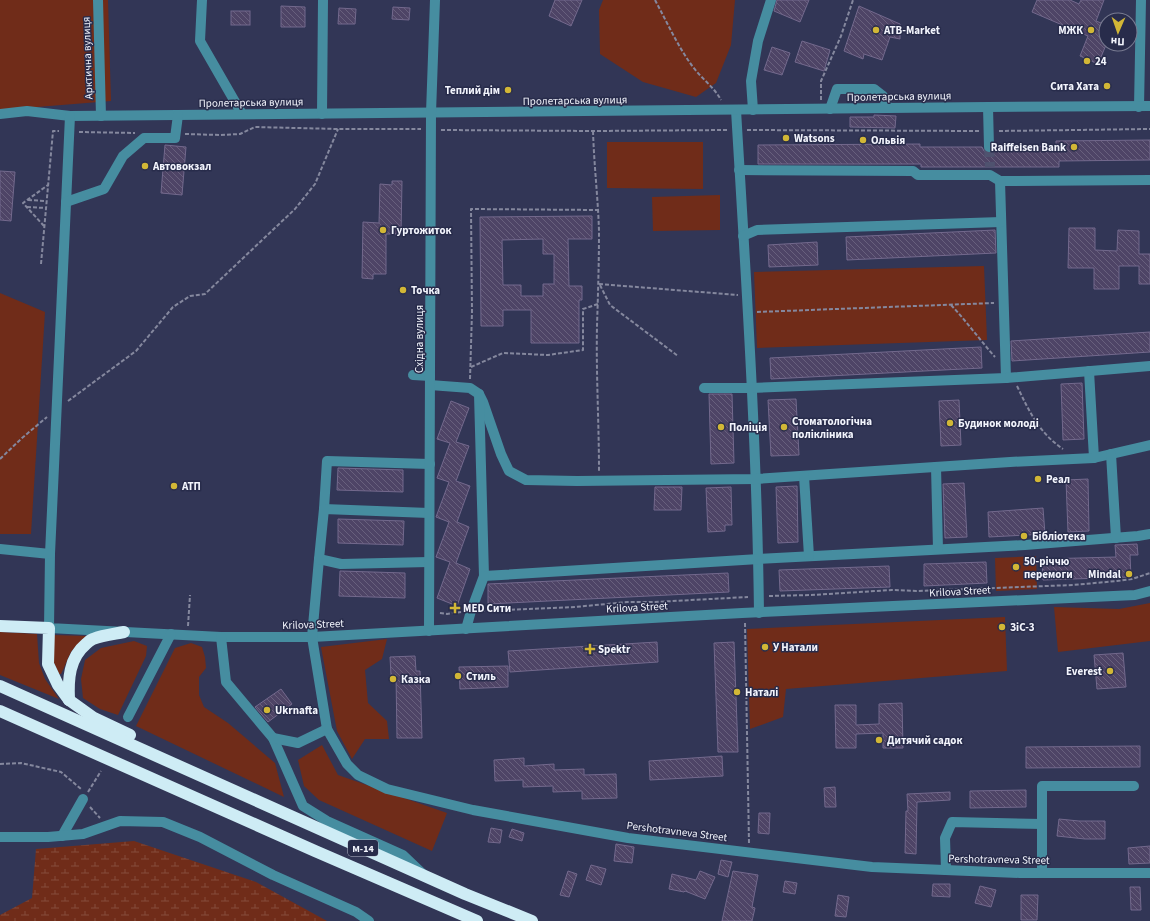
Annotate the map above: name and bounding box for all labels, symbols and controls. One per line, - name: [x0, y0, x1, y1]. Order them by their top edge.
- north arrow: [1098, 12, 1138, 52]
- street label: Арктична вулиця: [79, 16, 96, 100]
- place label: ATB-Market: [883, 23, 941, 38]
- place label: МЖК: [1058, 23, 1083, 38]
- marker: ATB-Market: [871, 25, 881, 35]
- marker: МЖК: [1086, 25, 1096, 35]
- text: Пн: [1111, 34, 1125, 49]
- place label: 24: [1095, 54, 1107, 69]
- marker: 24: [1082, 56, 1092, 66]
- place label: Сита Хата: [1050, 79, 1099, 94]
- marker: Сита Хата: [1102, 81, 1112, 91]
- place label: Теплий дім: [445, 83, 500, 98]
- marker: Теплий дім: [503, 85, 513, 95]
- street label: Пролетарська вулиця: [846, 88, 952, 105]
- street label: Пролетарська вулиця: [522, 92, 628, 109]
- street label: Пролетарська вулиця: [198, 94, 304, 111]
- place label: Watsons: [794, 131, 835, 146]
- marker: Watsons: [781, 133, 791, 143]
- place label: Ольвія: [871, 133, 905, 148]
- marker: Ольвія: [858, 135, 868, 145]
- place label: Raiffeisen Bank: [991, 140, 1066, 155]
- marker: Raiffeisen Bank: [1069, 142, 1079, 152]
- place label: Автовокзал: [152, 159, 211, 174]
- marker: Автовокзал: [140, 161, 150, 171]
- place label: Гуртожиток: [391, 223, 452, 238]
- marker: Гуртожиток: [378, 225, 388, 235]
- place label: Точка: [411, 283, 440, 298]
- marker: Точка: [398, 285, 408, 295]
- street label: Східна вулиця: [412, 305, 427, 373]
- place label: Стоматологічна полікліника: [792, 414, 872, 442]
- place label: Будинок молоді: [958, 416, 1039, 431]
- marker: Будинок молоді: [945, 418, 955, 428]
- place label: Поліція: [729, 420, 767, 435]
- marker: Поліція: [716, 422, 726, 432]
- marker: Стоматологічна полікліника: [779, 422, 789, 432]
- place label: Реал: [1046, 472, 1070, 487]
- marker: Реал: [1033, 474, 1043, 484]
- place label: АТП: [181, 479, 201, 494]
- marker: АТП: [169, 481, 179, 491]
- place label: Бібліотека: [1032, 529, 1086, 544]
- marker: Бібліотека: [1019, 531, 1029, 541]
- place label: 50-річчю перемоги: [1024, 554, 1073, 582]
- marker: 50-річчю перемоги: [1011, 562, 1021, 572]
- place label: Mindal: [1088, 567, 1122, 582]
- marker: Mindal: [1124, 569, 1134, 579]
- street label: Krilova Street: [929, 582, 992, 601]
- street label: Krilova Street: [606, 598, 669, 617]
- place label: MED Сити: [463, 601, 511, 616]
- marker: MED Сити: [450, 603, 460, 613]
- street label: Krilova Street: [282, 616, 344, 633]
- place label: ЗіС-3: [1010, 620, 1035, 635]
- marker: ЗіС-3: [997, 622, 1007, 632]
- place label: У Натали: [773, 640, 818, 655]
- place label: Spektr: [598, 642, 631, 657]
- marker: У Натали: [760, 642, 770, 652]
- marker: Spektr: [585, 644, 595, 654]
- place label: Everest: [1066, 664, 1103, 679]
- marker: Everest: [1105, 666, 1115, 676]
- place label: Стиль: [466, 669, 496, 684]
- marker: Стиль: [453, 671, 463, 681]
- place label: Казка: [401, 672, 431, 687]
- marker: Казка: [388, 674, 398, 684]
- place label: Наталі: [745, 685, 778, 700]
- marker: Наталі: [732, 687, 742, 697]
- place label: Ukrnafta: [275, 703, 318, 718]
- marker: Ukrnafta: [262, 705, 272, 715]
- place label: Дитячий садок: [887, 733, 962, 748]
- marker: Дитячий садок: [874, 735, 884, 745]
- street label: Pershotravneva Street: [626, 818, 728, 845]
- road number: М-14: [348, 840, 378, 856]
- street label: Pershotravneva Street: [948, 851, 1050, 868]

